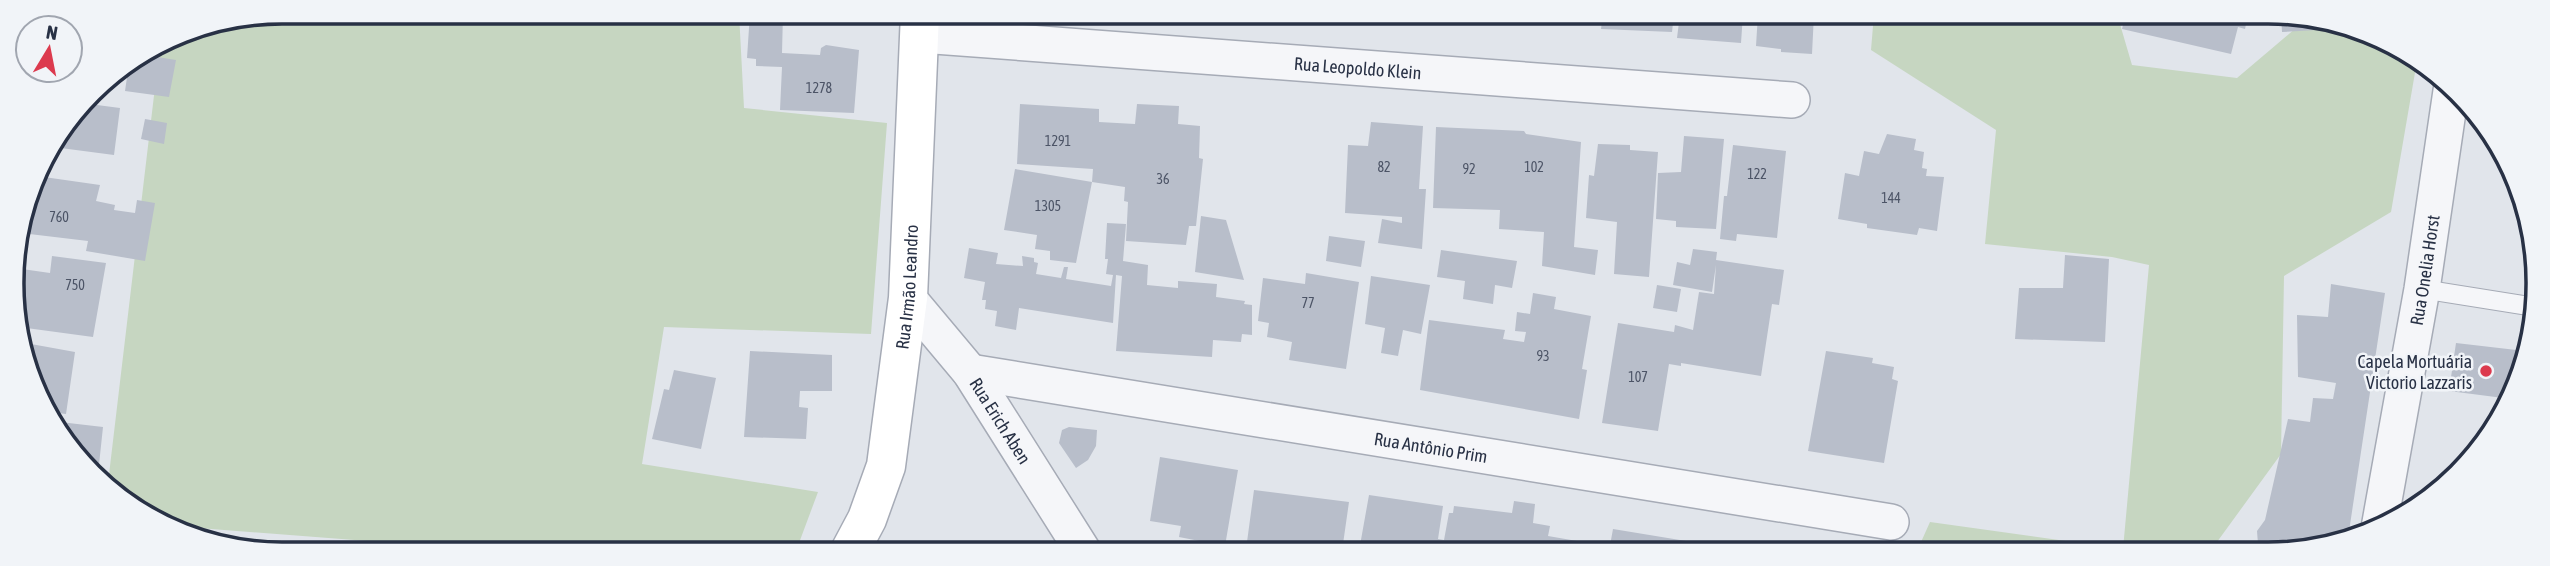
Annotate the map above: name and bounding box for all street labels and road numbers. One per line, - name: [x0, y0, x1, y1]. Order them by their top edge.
- street label: Rua Leopoldo Klein: [1293, 52, 1422, 83]
- street label: Rua Onelia Horst: [2405, 213, 2443, 327]
- street label: Rua Irmão Leandro: [891, 224, 922, 351]
- street label: Rua Erich Aben: [966, 374, 1036, 468]
- street label: Rua Antônio Prim: [1373, 427, 1489, 467]

